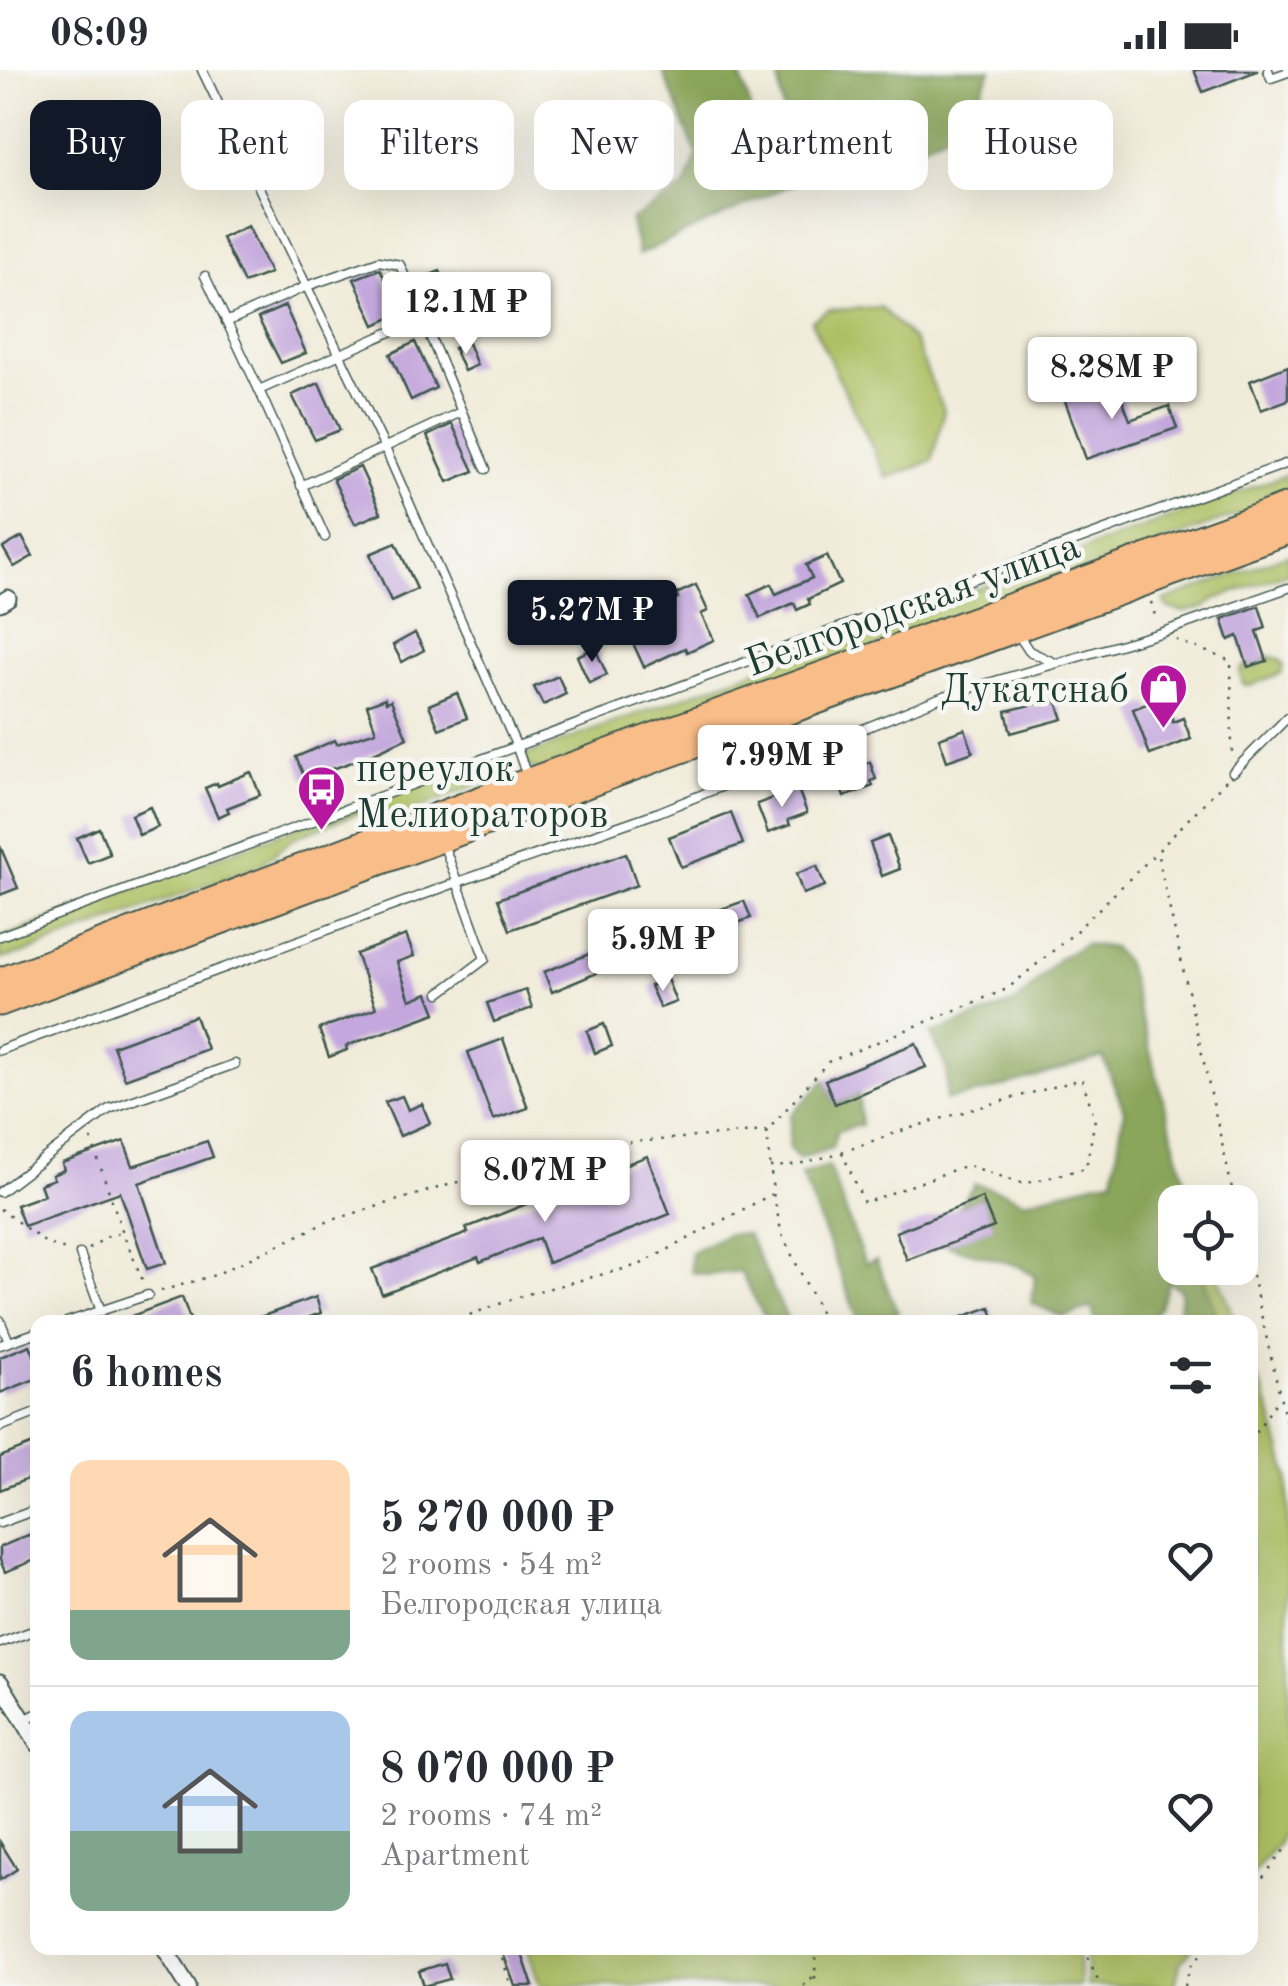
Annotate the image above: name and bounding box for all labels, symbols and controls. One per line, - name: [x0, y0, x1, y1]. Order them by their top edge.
- text: 08:09: [50, 16, 149, 54]
- chip: Buy: [30, 100, 161, 190]
- chip: Rent: [181, 100, 324, 190]
- chip: Filters: [344, 100, 514, 190]
- chip: New: [534, 100, 674, 190]
- chip: Apartment: [694, 100, 928, 190]
- chip: House: [948, 100, 1113, 190]
- pin: 12.1M ₽: [374, 272, 558, 357]
- text: 12.1M ₽: [404, 288, 528, 320]
- pin: 8.28M ₽: [1020, 337, 1204, 422]
- text: 8.28M ₽: [1050, 353, 1174, 385]
- street label: Белгородская улица: [741, 528, 1086, 686]
- pin: 5.27M ₽: [500, 580, 684, 665]
- text: 5.27M ₽: [530, 596, 654, 628]
- shop icon: Дукатснаб: [1138, 662, 1190, 730]
- place label: Дукатснаб: [941, 672, 1129, 712]
- pin: 7.99M ₽: [690, 725, 874, 810]
- text: 7.99M ₽: [720, 741, 844, 773]
- place label: переулок Мелиораторов: [356, 751, 608, 837]
- bus stop icon: переулок Мелиораторов: [295, 764, 347, 832]
- pin: 5.9M ₽: [582, 909, 744, 994]
- text: 5.9M ₽: [610, 925, 716, 957]
- pin: 8.07M ₽: [453, 1140, 637, 1225]
- text: 8.07M ₽: [483, 1156, 607, 1188]
- map controls: [1158, 1185, 1258, 1285]
- button: locate: [1158, 1185, 1258, 1285]
- icon: filters: [1163, 1348, 1218, 1403]
- text: 6 homes: [70, 1354, 222, 1396]
- text: 5 270 000 ₽: [380, 1499, 615, 1541]
- icon: home: [150, 1500, 270, 1620]
- icon: heart: [1163, 1533, 1218, 1588]
- text: 2 rooms · 54 m²: [380, 1550, 602, 1582]
- text: Белгородская улица: [380, 1590, 662, 1622]
- text: 8 070 000 ₽: [380, 1750, 615, 1792]
- icon: home: [150, 1751, 270, 1871]
- icon: heart: [1163, 1784, 1218, 1839]
- text: 2 rooms · 74 m²: [380, 1801, 602, 1833]
- text: Apartment: [380, 1841, 530, 1873]

